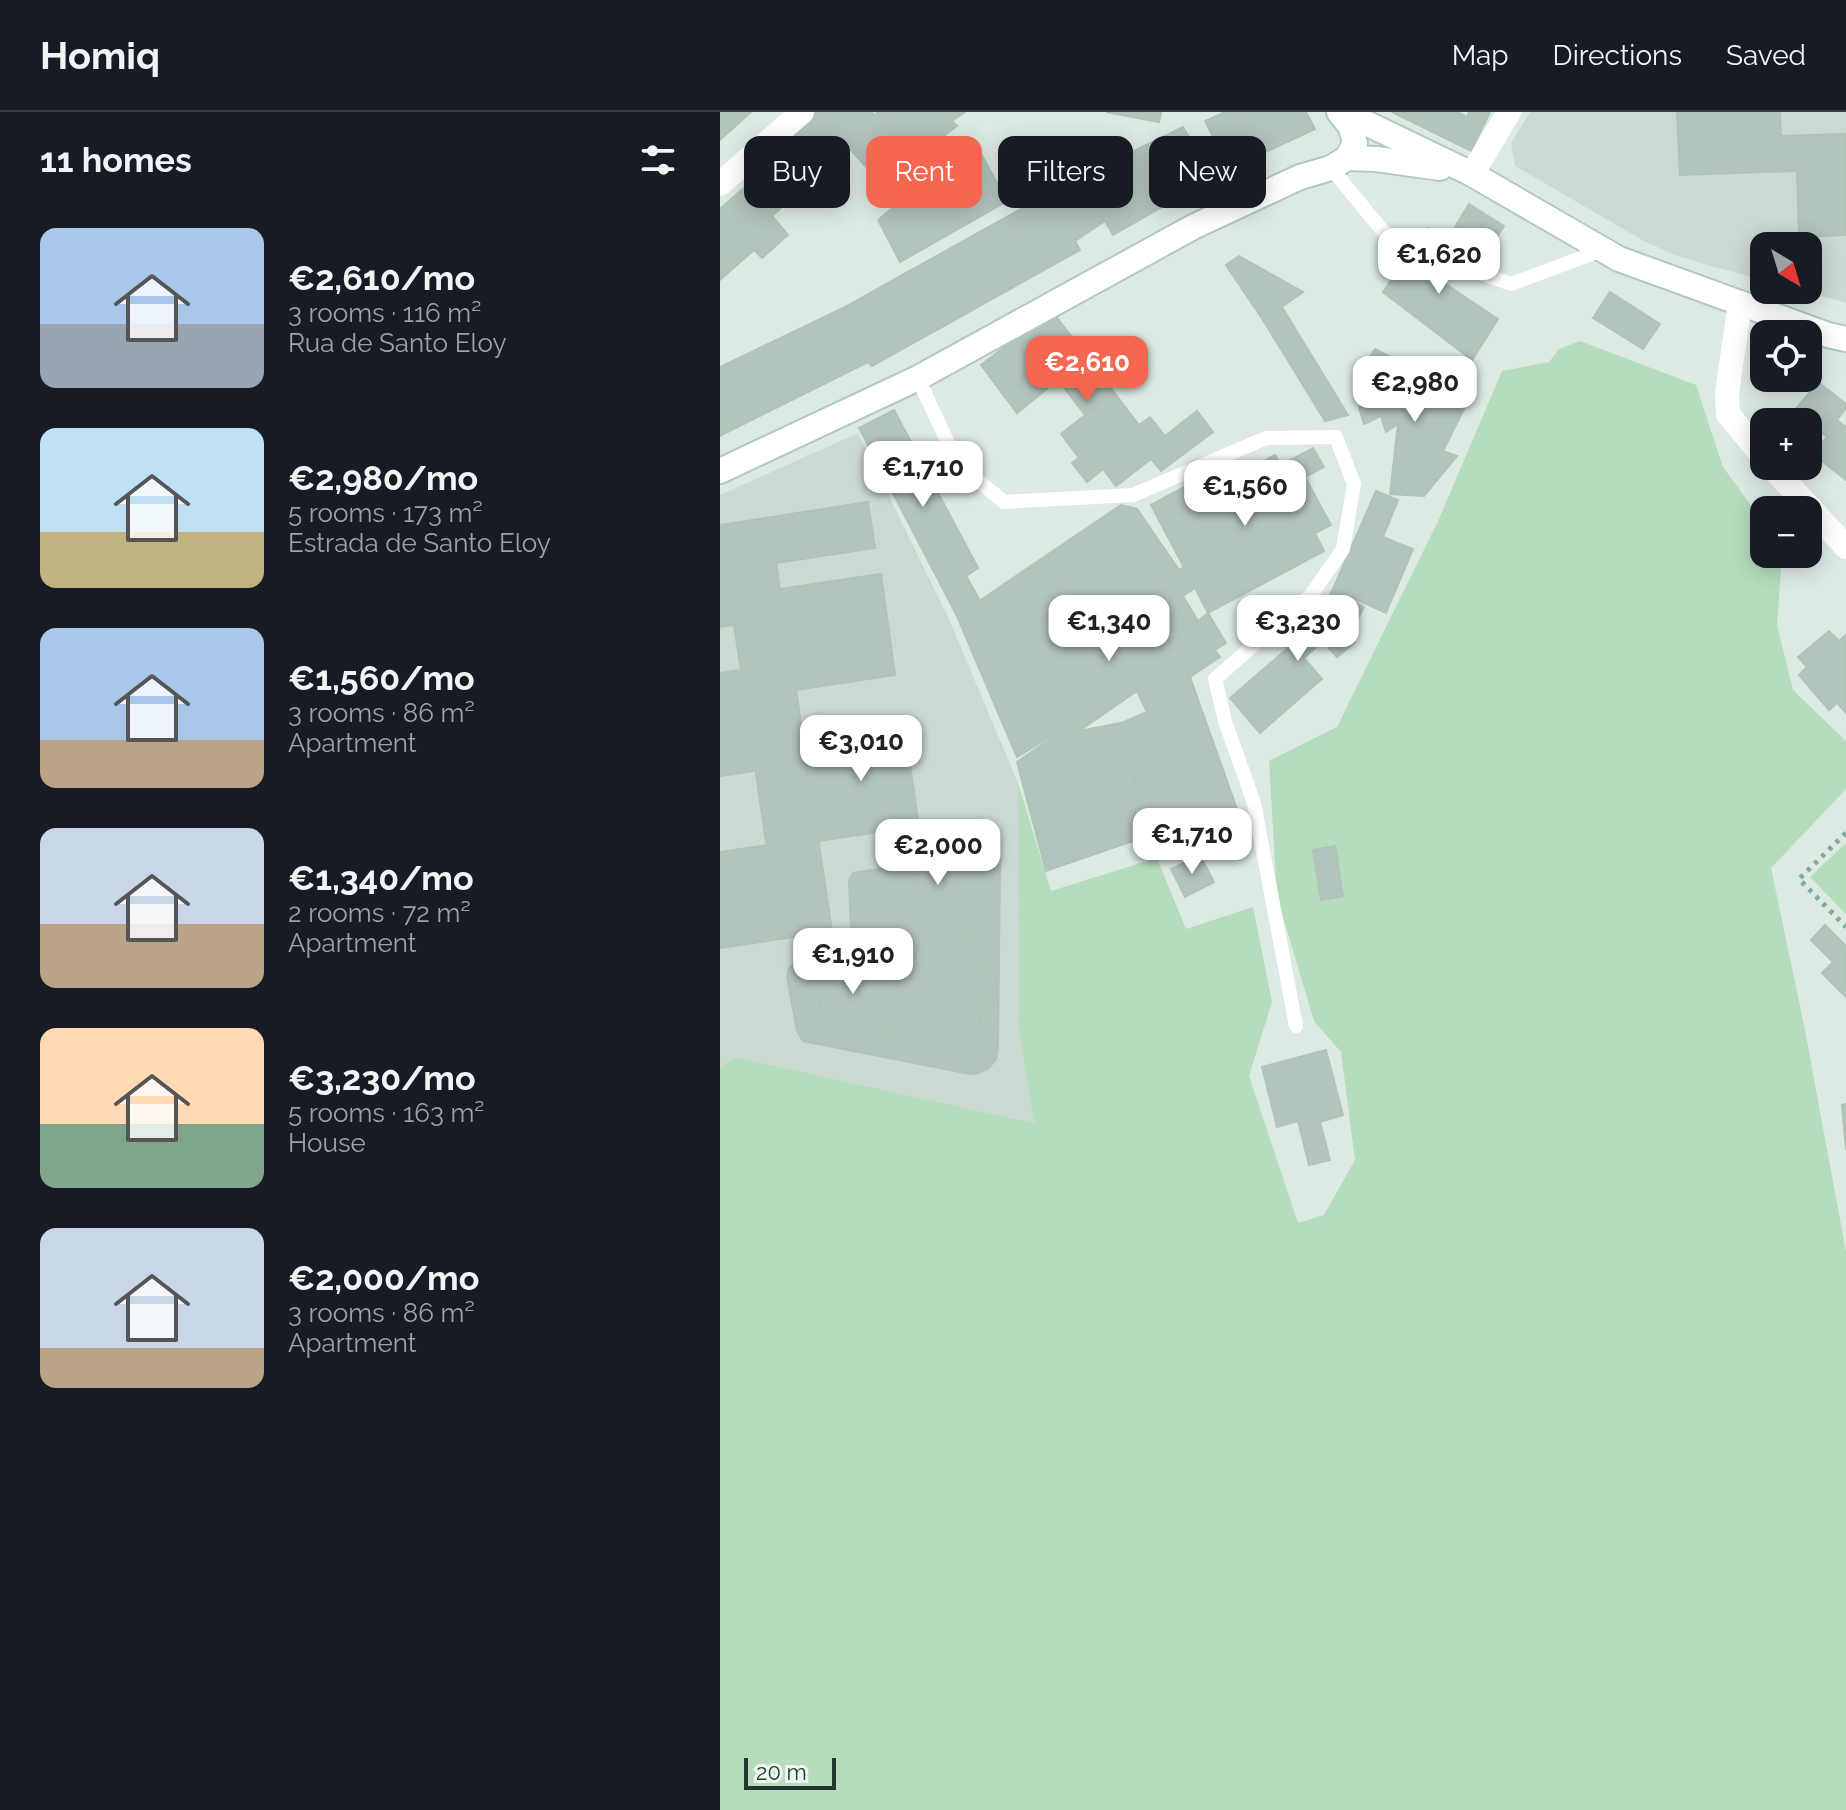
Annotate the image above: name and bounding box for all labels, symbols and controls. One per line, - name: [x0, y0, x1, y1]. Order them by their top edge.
- text: Homiq: [40, 33, 160, 78]
- text: Map: [1452, 39, 1509, 72]
- text: Directions: [1553, 39, 1682, 72]
- text: Saved: [1726, 39, 1806, 72]
- chip: Buy: [744, 136, 850, 208]
- chip: Rent: [866, 136, 982, 208]
- chip: Filters: [998, 136, 1133, 208]
- chip: New: [1149, 136, 1266, 208]
- icon: filters: [636, 138, 680, 182]
- text: 11 homes: [40, 140, 192, 180]
- pin: €1,620: [1374, 228, 1504, 296]
- north arrow: [1750, 232, 1822, 304]
- map controls: [1750, 232, 1822, 568]
- text: €1,620: [1396, 239, 1482, 269]
- text: €2,610/mo: [288, 258, 475, 298]
- icon: home: [104, 260, 200, 356]
- text: 3 rooms · 116 m²: [288, 298, 481, 328]
- button: locate: [1750, 320, 1822, 392]
- text: Rua de Santo Eloy: [288, 328, 507, 358]
- pin: €2,610: [1022, 336, 1152, 404]
- text: €2,610: [1044, 347, 1130, 377]
- pin: €2,980: [1350, 356, 1480, 424]
- text: €2,980: [1371, 367, 1459, 397]
- button: +: [1750, 408, 1822, 480]
- pin: €1,710: [858, 441, 988, 509]
- text: €1,710: [882, 452, 964, 482]
- text: €2,980/mo: [288, 458, 478, 498]
- icon: home: [104, 460, 200, 556]
- pin: €1,560: [1180, 460, 1310, 528]
- text: €1,560: [1202, 471, 1288, 501]
- button: −: [1750, 496, 1822, 568]
- text: 5 rooms · 173 m²: [288, 498, 482, 528]
- text: Estrada de Santo Eloy: [288, 528, 551, 558]
- pin: €1,340: [1044, 595, 1174, 663]
- pin: €3,230: [1233, 595, 1363, 663]
- text: €1,340: [1067, 606, 1151, 636]
- text: €3,230: [1255, 606, 1341, 636]
- text: €1,560/mo: [288, 658, 475, 698]
- icon: home: [104, 660, 200, 756]
- text: 3 rooms · 86 m²: [288, 698, 475, 728]
- pin: €3,010: [796, 715, 926, 783]
- text: €3,010: [818, 726, 904, 756]
- text: Apartment: [288, 728, 417, 758]
- pin: €1,710: [1127, 808, 1257, 876]
- pin: €2,000: [873, 819, 1003, 887]
- text: €1,710: [1151, 819, 1233, 849]
- text: €2,000: [893, 830, 983, 860]
- text: €1,340/mo: [288, 858, 474, 898]
- icon: home: [104, 860, 200, 956]
- text: 2 rooms · 72 m²: [288, 898, 471, 928]
- text: Apartment: [288, 928, 417, 958]
- pin: €1,910: [788, 928, 918, 996]
- text: €1,910: [811, 939, 895, 969]
- text: €3,230/mo: [288, 1058, 476, 1098]
- icon: home: [104, 1060, 200, 1156]
- text: 5 rooms · 163 m²: [288, 1098, 484, 1128]
- text: House: [288, 1128, 366, 1158]
- text: €2,000/mo: [288, 1258, 479, 1298]
- icon: home: [104, 1260, 200, 1356]
- text: 3 rooms · 86 m²: [288, 1298, 475, 1328]
- text: Apartment: [288, 1328, 417, 1358]
- scale bar: [744, 1754, 836, 1790]
- text: 20 m: [756, 1759, 807, 1785]

